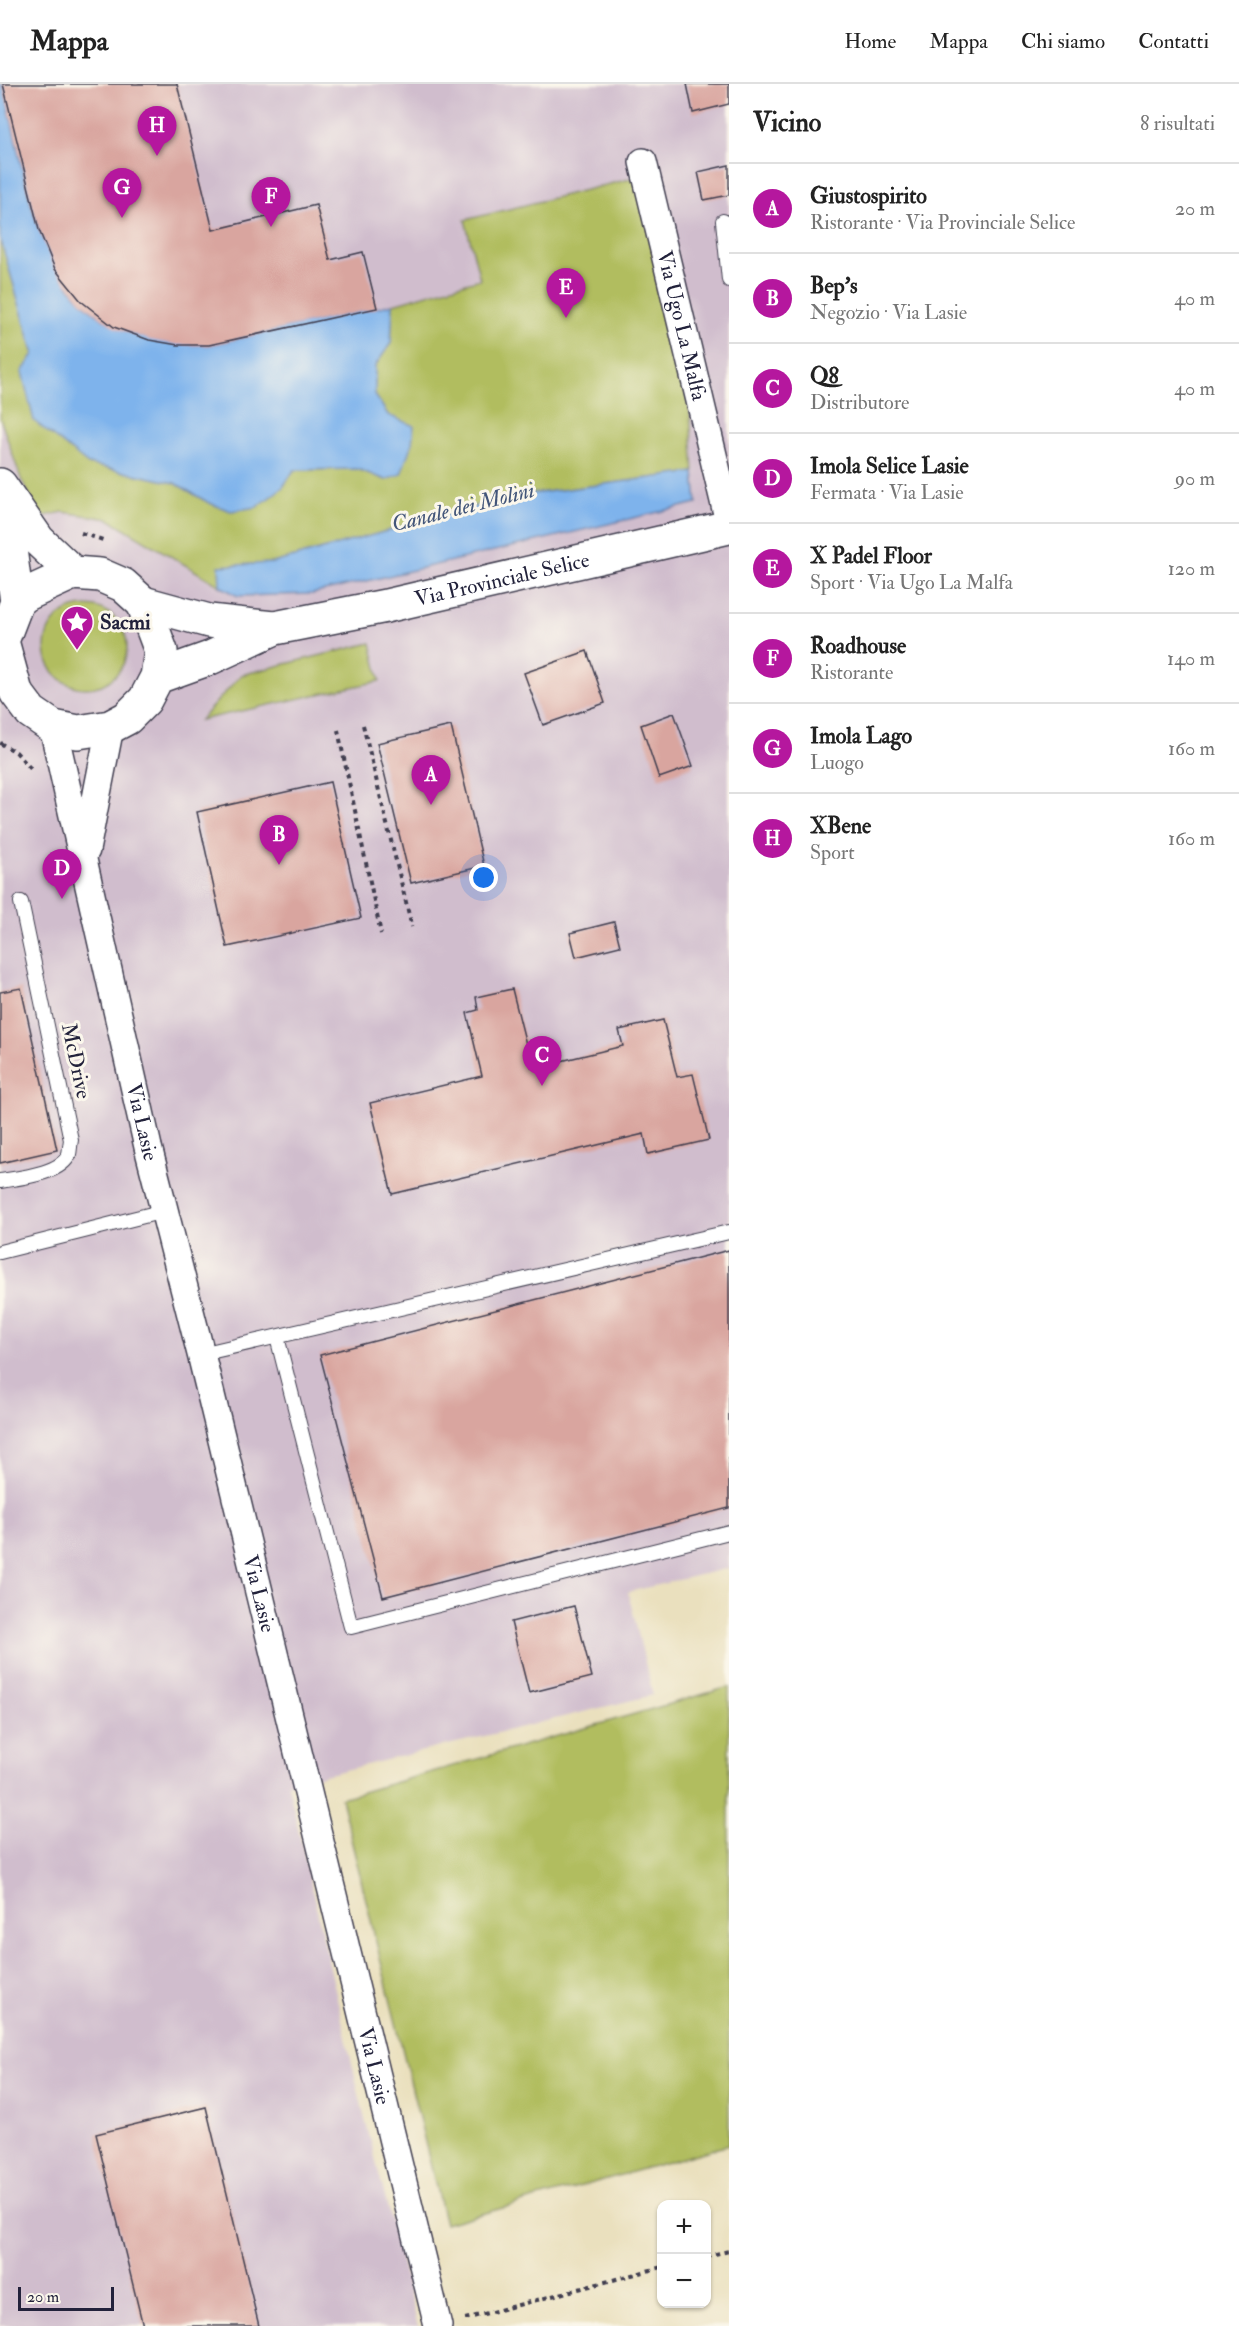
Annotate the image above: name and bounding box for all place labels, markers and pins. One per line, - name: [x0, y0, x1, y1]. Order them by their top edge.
- pin: H: [138, 106, 176, 156]
- pin: G: [102, 168, 142, 218]
- pin: F: [252, 178, 290, 227]
- pin: E: [546, 268, 586, 318]
- place icon: Sacmi: [59, 604, 95, 651]
- place label: Sacmi: [100, 609, 151, 636]
- pin: A: [412, 756, 450, 805]
- pin: B: [260, 816, 298, 865]
- pin: D: [42, 850, 82, 899]
- pin: C: [522, 1036, 562, 1086]

